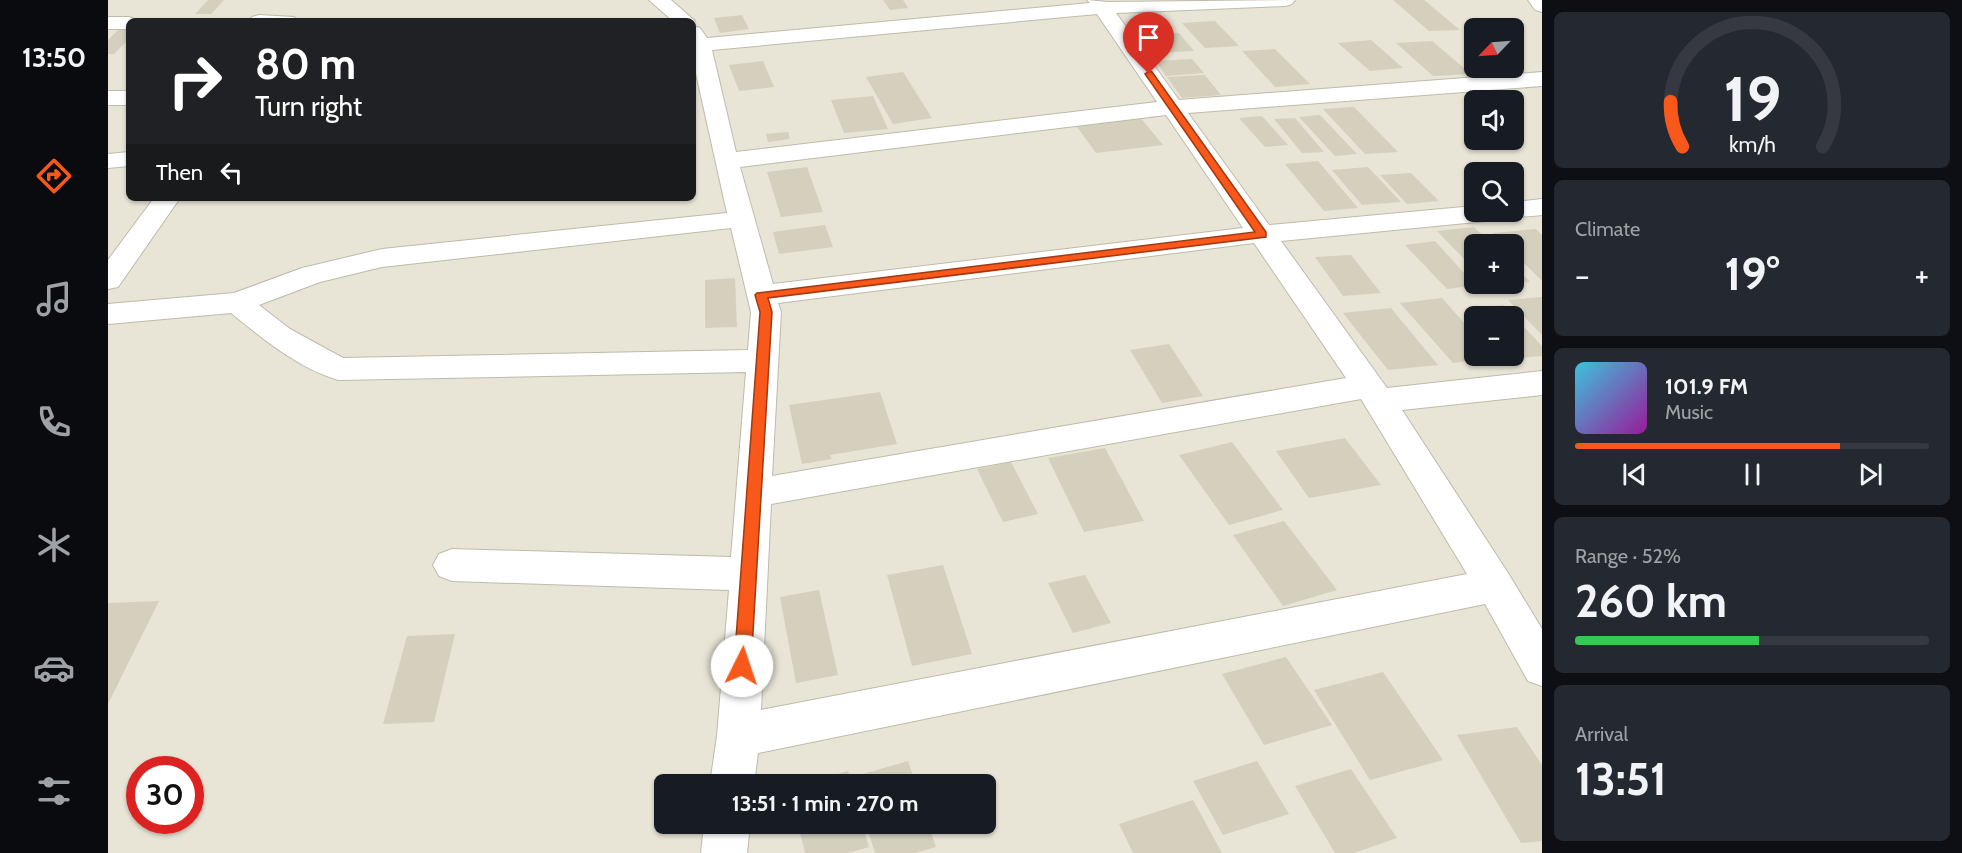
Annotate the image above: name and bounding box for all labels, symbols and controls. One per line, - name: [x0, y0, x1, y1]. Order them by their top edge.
- pin: [1123, 12, 1174, 74]
- north arrow: [1464, 18, 1524, 78]
- map controls: [1464, 18, 1524, 366]
- icon: arrive: [1132, 21, 1165, 54]
- text: 80 m: [255, 38, 356, 90]
- text: 13:50: [22, 41, 86, 74]
- icon: right: [156, 42, 234, 120]
- text: 19: [1723, 61, 1781, 137]
- text: Turn right: [255, 90, 362, 123]
- button: sound: [1464, 90, 1524, 150]
- text: km/h: [1729, 131, 1775, 157]
- icon: directions: [33, 155, 75, 197]
- icon: left: [215, 156, 248, 189]
- text: Then: [156, 159, 203, 186]
- button: search: [1464, 162, 1524, 222]
- text: Climate: [1575, 217, 1640, 241]
- button: +: [1464, 234, 1524, 294]
- text: 19°: [1725, 247, 1779, 301]
- text: −: [1575, 255, 1590, 295]
- text: +: [1914, 255, 1929, 295]
- icon: music: [33, 278, 75, 320]
- button: −: [1464, 306, 1524, 366]
- text: 101.9 FM: [1665, 373, 1748, 400]
- text: Music: [1665, 400, 1713, 424]
- icon: phone: [33, 401, 75, 443]
- icon: previous: [1618, 458, 1651, 491]
- icon: pause: [1736, 458, 1769, 491]
- icon: next: [1854, 458, 1887, 491]
- icon: climate: [33, 524, 75, 566]
- text: Range · 52%: [1575, 544, 1681, 568]
- text: 260 km: [1575, 574, 1727, 628]
- position arrow: [710, 634, 774, 698]
- icon: car: [33, 647, 75, 689]
- text: Arrival: [1575, 722, 1628, 746]
- text: 13:51: [1575, 752, 1667, 806]
- speed limit sign: 30: [126, 756, 204, 834]
- icon: filters: [33, 770, 75, 812]
- text: 13:51 · 1 min · 270 m: [732, 790, 918, 817]

